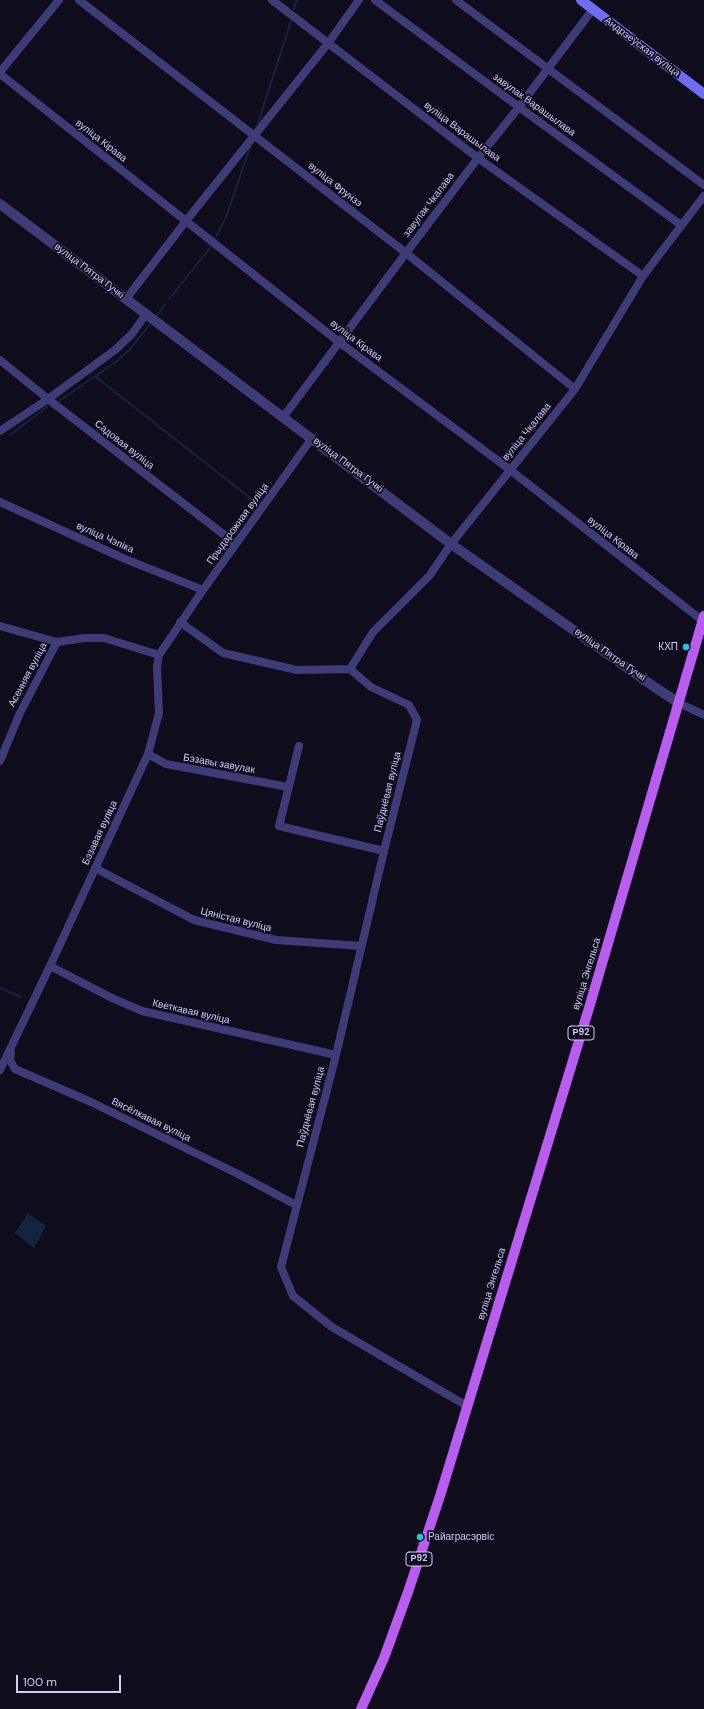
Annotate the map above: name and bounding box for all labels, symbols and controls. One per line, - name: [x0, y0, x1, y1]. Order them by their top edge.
- street label: Андрэеўская вуліца: [602, 15, 682, 79]
- street label: завулак Варашылава: [490, 71, 578, 139]
- street label: вуліца Варашылава: [421, 99, 503, 165]
- street label: вуліца Кірава: [73, 117, 129, 165]
- street label: вуліца Фрунзэ: [306, 160, 364, 210]
- street label: завулак Чкалава: [401, 170, 457, 240]
- street label: вуліца Пятра Гучкі: [52, 241, 126, 301]
- street label: вуліца Кірава: [328, 318, 384, 364]
- street label: вуліца Чкалава: [500, 401, 554, 463]
- street label: Садовая вуліца: [92, 418, 156, 472]
- street label: вуліца Пятра Гучкі: [311, 435, 385, 495]
- street label: Прыдарожная вуліца: [205, 481, 271, 567]
- street label: вуліца Кірава: [585, 514, 641, 562]
- street label: вуліца Чэпіка: [74, 520, 136, 556]
- street label: вуліца Пятра Гучкі: [572, 626, 648, 684]
- street label: Асенняя вуліца: [6, 641, 50, 709]
- place label: КХП: [658, 641, 678, 653]
- marker: КХП: [681, 642, 691, 652]
- street label: Паўднёвая вуліца: [372, 750, 404, 834]
- street label: Бэзавы завулак: [182, 752, 256, 776]
- street label: Бэзавая вуліца: [80, 799, 120, 867]
- street label: Цяністая вуліца: [199, 905, 273, 935]
- street label: вуліца Энгельса: [570, 936, 604, 1012]
- street label: Кветкавая вуліца: [151, 997, 231, 1027]
- road number: Р92: [568, 1026, 594, 1040]
- street label: Паўднёвая вуліца: [294, 1065, 328, 1149]
- street label: Вясёлкавая вуліца: [109, 1096, 193, 1144]
- street label: вуліца Энгельса: [475, 1246, 509, 1322]
- place label: Райаграсэрвіс: [428, 1531, 494, 1543]
- marker: Райаграсэрвіс: [415, 1532, 425, 1542]
- road number: Р92: [406, 1552, 432, 1566]
- scale bar: [18, 1667, 123, 1693]
- text: 100 m: [23, 1674, 57, 1690]

